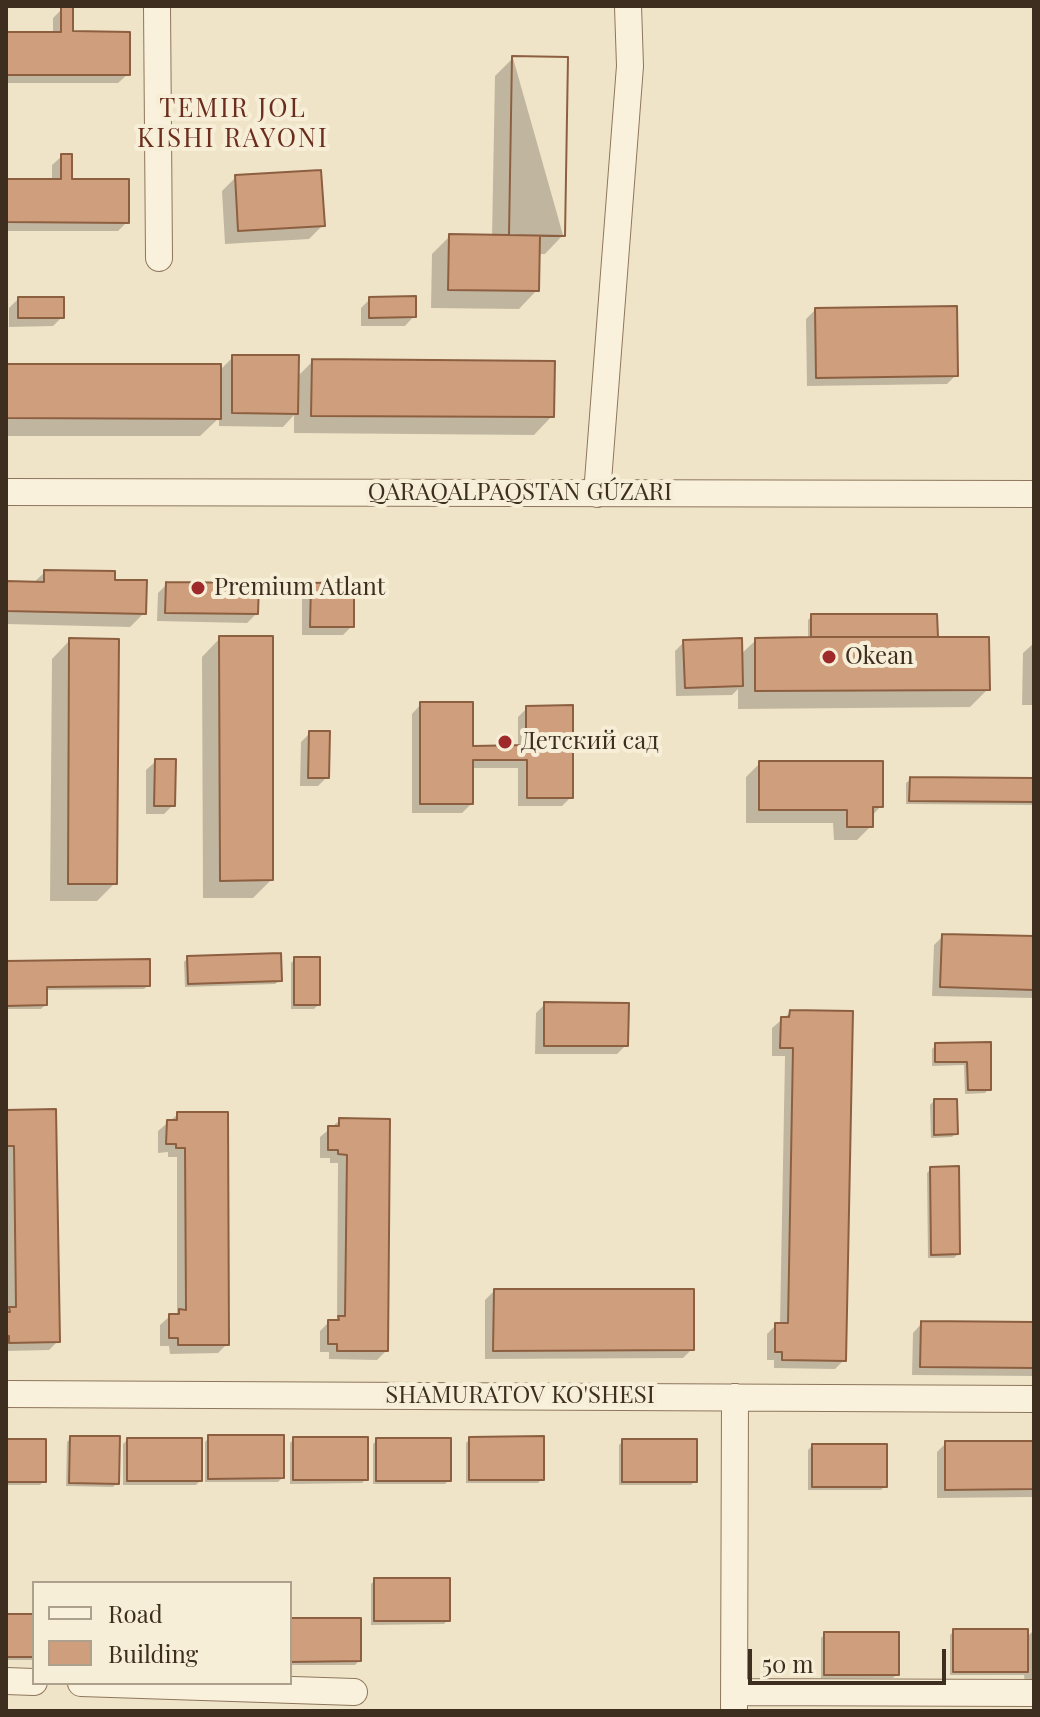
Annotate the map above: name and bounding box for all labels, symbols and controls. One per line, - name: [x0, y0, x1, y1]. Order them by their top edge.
- district label: TEMIR JOL KISHI RAYONI: [137, 93, 329, 154]
- street label: QARAQALPAQSTAN GÚZARI: [368, 479, 672, 507]
- place label: Premium Atlant: [214, 574, 385, 602]
- marker: Premium Atlant: [189, 579, 207, 597]
- place label: Okean: [845, 643, 913, 671]
- marker: Okean: [820, 648, 838, 666]
- place label: Детский сад: [521, 728, 659, 756]
- marker: Детский сад: [496, 733, 514, 751]
- street label: SHAMURATOV KO'SHESI: [385, 1382, 655, 1410]
- legend: [32, 1581, 292, 1685]
- text: Road: [108, 1597, 163, 1629]
- scale bar: [752, 1633, 950, 1683]
- text: Building: [108, 1637, 198, 1669]
- text: 50 m: [762, 1647, 814, 1679]

